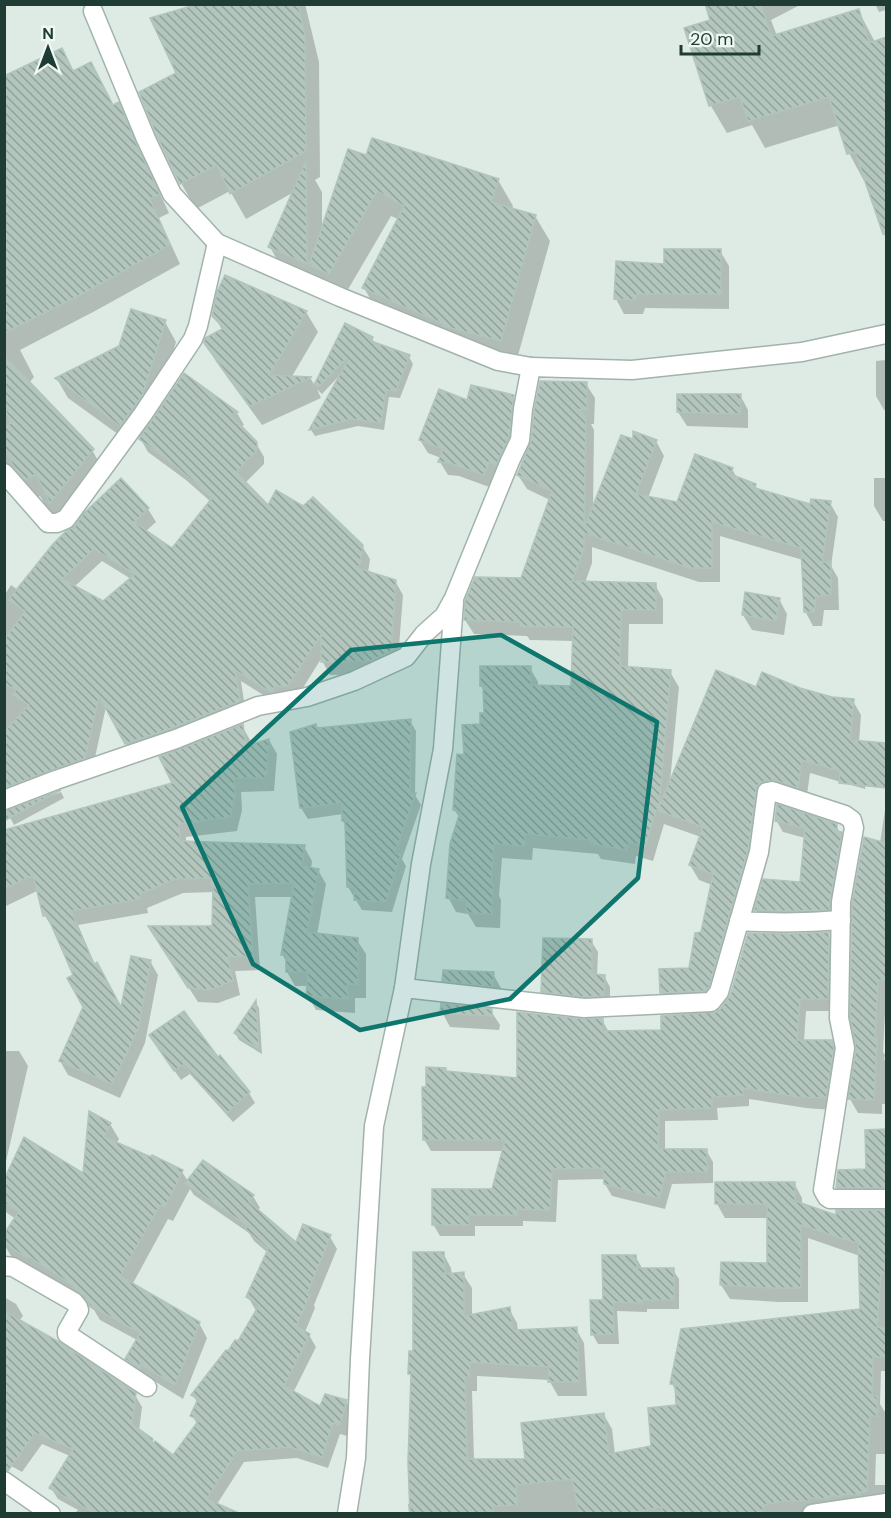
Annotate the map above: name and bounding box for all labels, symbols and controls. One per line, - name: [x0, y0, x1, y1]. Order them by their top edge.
- north arrow: [18, 18, 78, 78]
- scale bar: [681, 18, 759, 56]
- text: N: [42, 23, 54, 44]
- text: 20 m: [690, 27, 733, 51]

